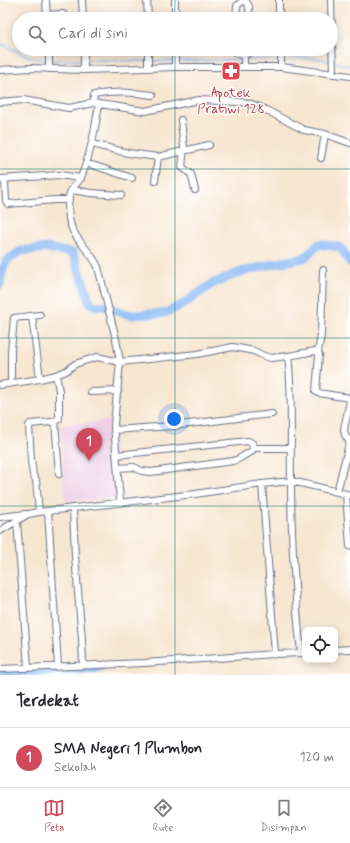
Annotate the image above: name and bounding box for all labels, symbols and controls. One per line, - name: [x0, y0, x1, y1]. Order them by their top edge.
- search box: [12, 12, 338, 56]
- icon: search: [26, 23, 48, 45]
- text: Cari di sini: [58, 24, 128, 44]
- pharmacy icon: Apotek Pratiwi 128: [220, 60, 242, 82]
- place label: Apotek Pratiwi 128: [197, 84, 265, 118]
- your location: [164, 409, 184, 429]
- pin: 1: [76, 428, 102, 461]
- map controls: [302, 627, 338, 663]
- button: locate: [302, 627, 338, 663]
- text: Terdekat: [16, 690, 79, 712]
- text: SMA Negeri 1 Plumbon: [54, 739, 202, 759]
- text: 1: [26, 749, 32, 766]
- text: 120 m: [300, 749, 334, 766]
- text: Sekolah: [54, 759, 97, 776]
- tab: Peta: [43, 797, 65, 835]
- tab: Rute: [152, 797, 174, 835]
- tab: Disimpan: [260, 797, 307, 835]

